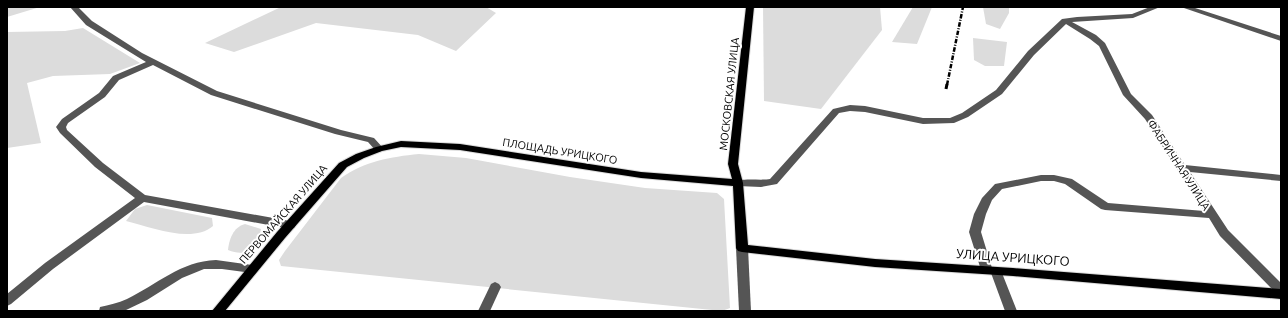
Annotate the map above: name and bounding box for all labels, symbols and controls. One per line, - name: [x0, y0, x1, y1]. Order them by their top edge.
- street label: МОСКОВСКАЯ УЛИЦА: [717, 36, 741, 151]
- street label: ФАБРИЧНАЯ УЛИЦА: [1145, 118, 1213, 213]
- street label: ПЛОЩАДЬ УРИЦКОГО: [502, 136, 618, 166]
- street label: ПЕРВОМАЙСКАЯ УЛИЦА: [237, 161, 330, 266]
- street label: УЛИЦА УРИЦКОГО: [956, 246, 1070, 268]

